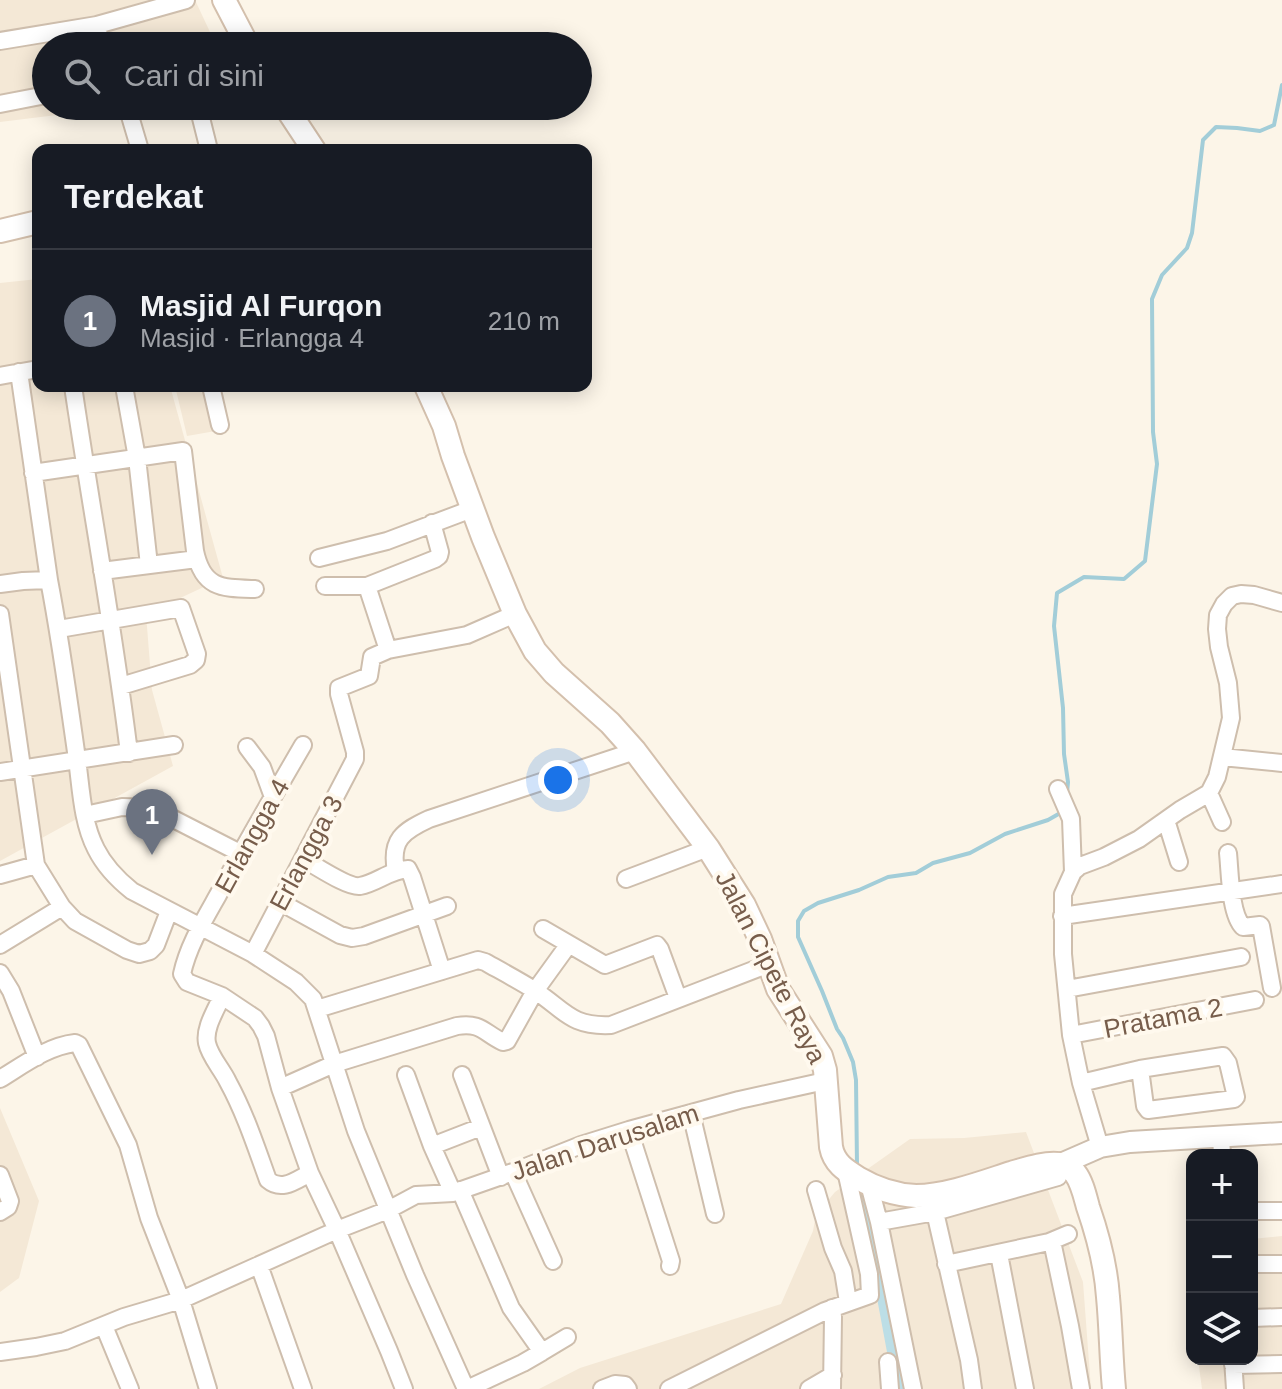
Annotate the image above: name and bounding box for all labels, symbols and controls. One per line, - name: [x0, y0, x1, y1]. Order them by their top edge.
- search box: [32, 32, 592, 120]
- icon: search: [60, 54, 104, 98]
- text: Cari di sini: [124, 59, 264, 92]
- text: Terdekat: [64, 177, 203, 215]
- text: Masjid Al Furqon: [140, 289, 382, 322]
- text: 1: [83, 306, 97, 336]
- text: 210 m: [488, 306, 560, 336]
- text: Masjid · Erlangga 4: [140, 323, 364, 353]
- your location: [538, 760, 578, 800]
- street label: Erlangga 4: [208, 774, 296, 898]
- pin: 1: [126, 789, 178, 855]
- street label: Erlangga 3: [263, 790, 349, 916]
- street label: Jalan Cipete Raya: [709, 866, 833, 1069]
- street label: Pratama 2: [1101, 992, 1225, 1044]
- street label: Jalan Darusalam: [508, 1098, 702, 1186]
- map controls: [1186, 1149, 1258, 1365]
- button: +: [1186, 1149, 1258, 1221]
- button: −: [1186, 1221, 1258, 1293]
- button: layers: [1186, 1293, 1258, 1365]

